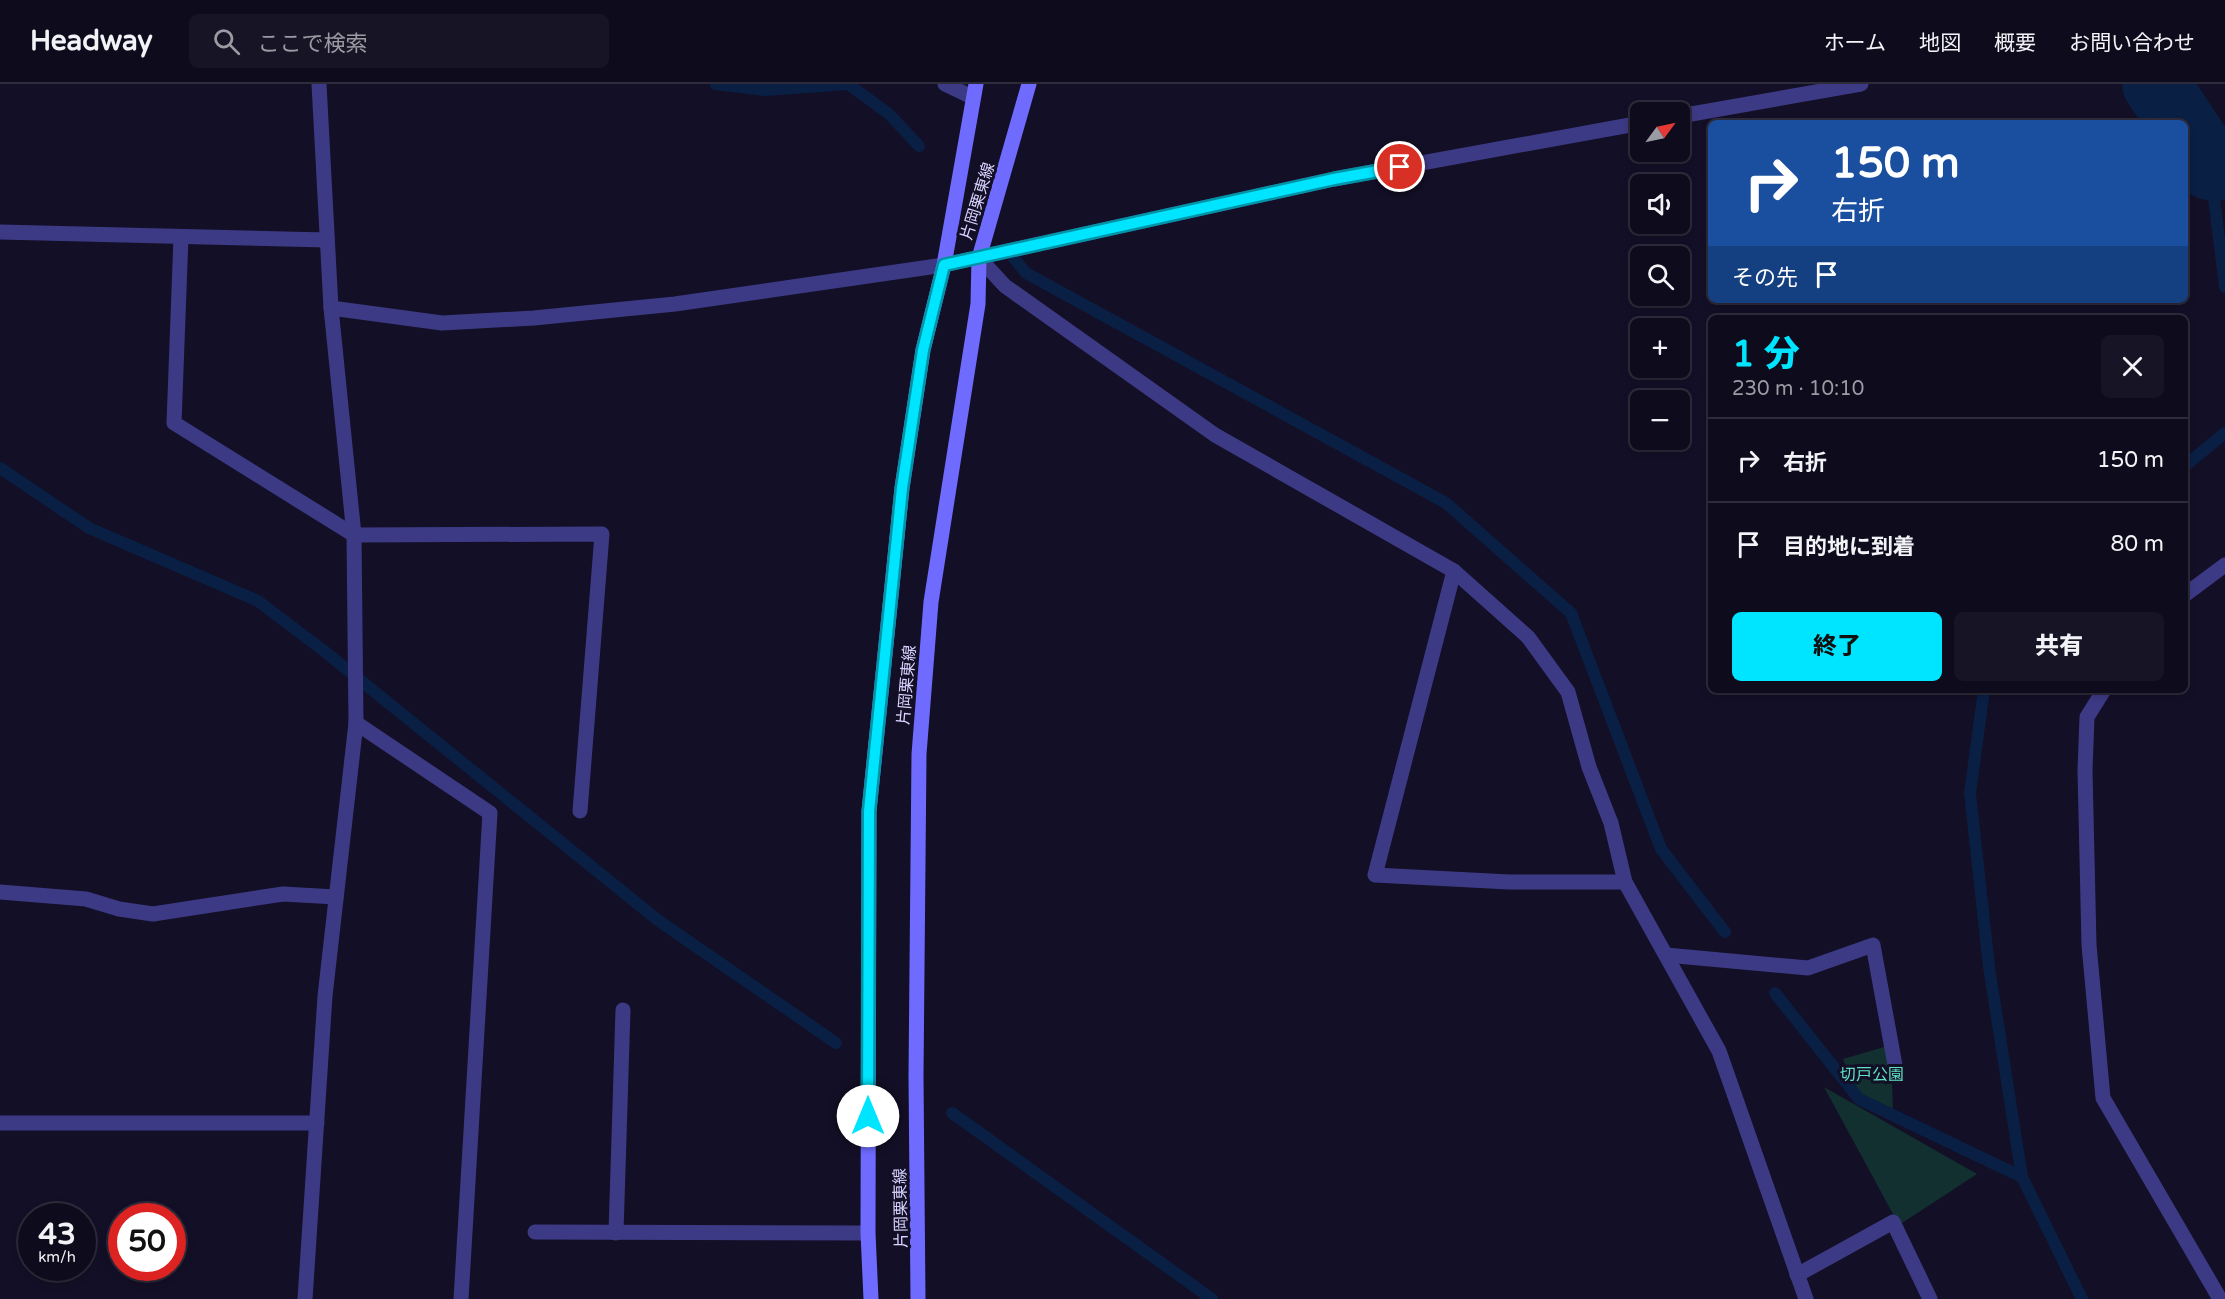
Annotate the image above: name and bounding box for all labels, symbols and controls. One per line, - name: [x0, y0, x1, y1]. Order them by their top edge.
- search box: [189, 14, 609, 68]
- text: Headway: [30, 24, 153, 58]
- icon: search: [210, 25, 243, 58]
- text: ここで検索: [258, 31, 368, 57]
- text: ホーム: [1824, 31, 1886, 56]
- text: 地図: [1919, 31, 1961, 56]
- text: 概要: [1994, 31, 2036, 56]
- text: お問い合わせ: [2069, 31, 2195, 56]
- north arrow: [1630, 102, 1690, 162]
- map controls: [1630, 102, 1690, 450]
- text: 150 m: [1831, 138, 1960, 189]
- pin: [1374, 141, 1425, 192]
- icon: right: [1732, 144, 1810, 222]
- icon: arrive: [1383, 150, 1416, 183]
- street label: 片岡栗東線: [957, 160, 999, 242]
- button: sound: [1630, 174, 1690, 234]
- text: 右折: [1831, 195, 1885, 228]
- button: search: [1630, 246, 1690, 306]
- icon: arrive: [1810, 258, 1843, 291]
- text: その先: [1732, 265, 1798, 291]
- button: +: [1630, 318, 1690, 378]
- text: 1 分: [1732, 333, 1800, 376]
- button: close: [2101, 335, 2164, 398]
- text: 230 m · 10:10: [1732, 377, 1864, 401]
- button: −: [1630, 390, 1690, 450]
- icon: right: [1732, 444, 1765, 477]
- text: 150 m: [2097, 447, 2164, 473]
- text: 右折: [1783, 450, 1827, 476]
- icon: arrive: [1732, 528, 1765, 561]
- text: 80 m: [2110, 531, 2164, 557]
- text: 目的地に到着: [1783, 534, 1915, 560]
- button: 終了: [1732, 612, 1942, 681]
- button: 共有: [1954, 612, 2164, 681]
- street label: 片岡栗東線: [894, 644, 920, 726]
- park label: 切戸公園: [1840, 1065, 1904, 1085]
- position arrow: [836, 1084, 900, 1148]
- street label: 片岡栗東線: [890, 1168, 912, 1248]
- speed limit sign: 50: [108, 1203, 186, 1281]
- text: 43: [38, 1216, 76, 1253]
- text: km/h: [38, 1248, 76, 1266]

